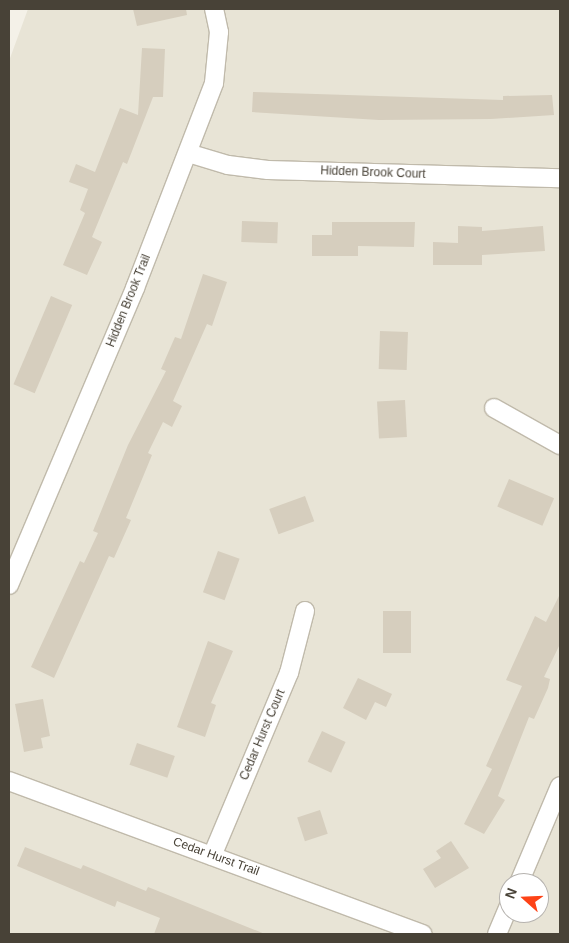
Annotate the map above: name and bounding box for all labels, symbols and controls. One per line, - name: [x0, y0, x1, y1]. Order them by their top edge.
- street label: Hidden Brook Court: [320, 164, 426, 182]
- street label: Hidden Brook Trail: [104, 252, 154, 350]
- street label: Cedar Hurst Court: [237, 687, 289, 783]
- street label: Cedar Hurst Trail: [171, 835, 261, 879]
- north arrow: [499, 873, 549, 923]
- text: N: [502, 886, 520, 901]

